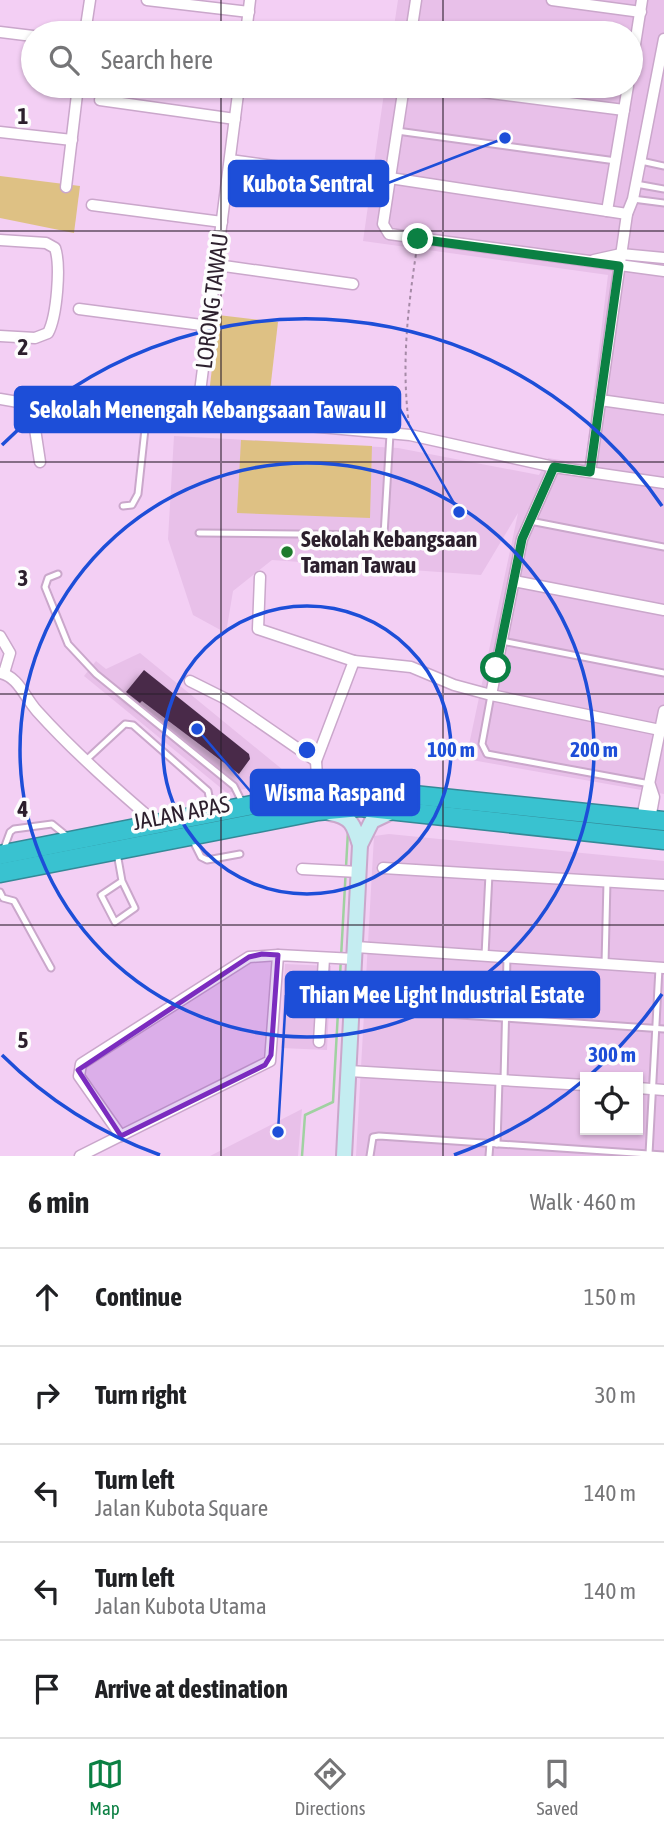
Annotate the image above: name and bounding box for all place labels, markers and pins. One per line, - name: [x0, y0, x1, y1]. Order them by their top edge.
- callout: Kubota Sentral: [229, 161, 388, 206]
- callout: Sekolah Menengah Kebangsaan Tawau II: [15, 387, 400, 432]
- place label: Sekolah Kebangsaan Taman Tawau: [301, 526, 477, 578]
- marker: Sekolah Kebangsaan Taman Tawau: [279, 544, 295, 560]
- centre of rings: [295, 738, 319, 762]
- callout: Wisma Raspand: [251, 770, 419, 815]
- callout: Thian Mee Light Industrial Estate: [286, 972, 599, 1017]

